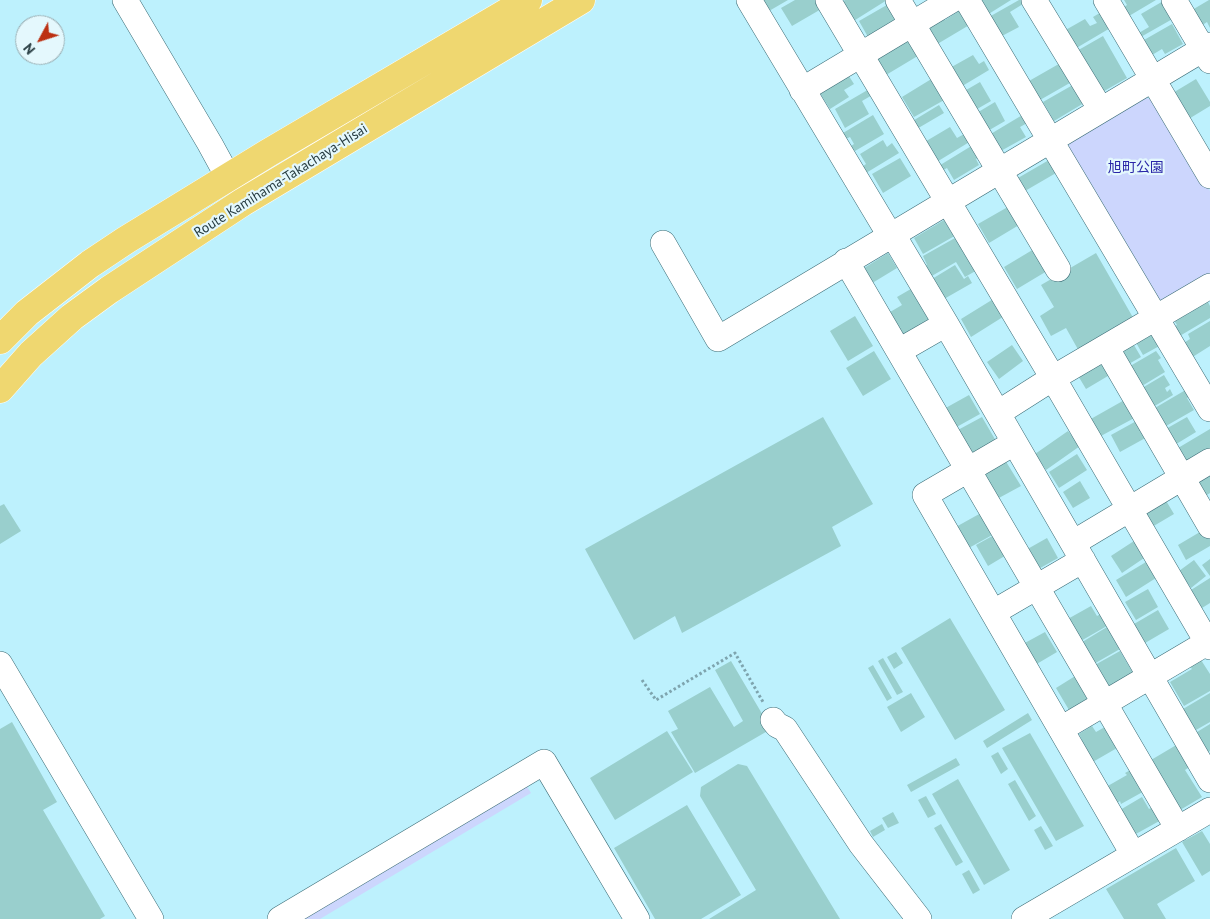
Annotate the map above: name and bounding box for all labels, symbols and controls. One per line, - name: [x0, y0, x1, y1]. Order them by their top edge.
- north arrow: [15, 15, 65, 65]
- text: N: [19, 40, 39, 58]
- street label: Route Kamihama-Takachaya-Hisai: [191, 121, 371, 241]
- park label: 旭町公園: [1108, 160, 1164, 176]

